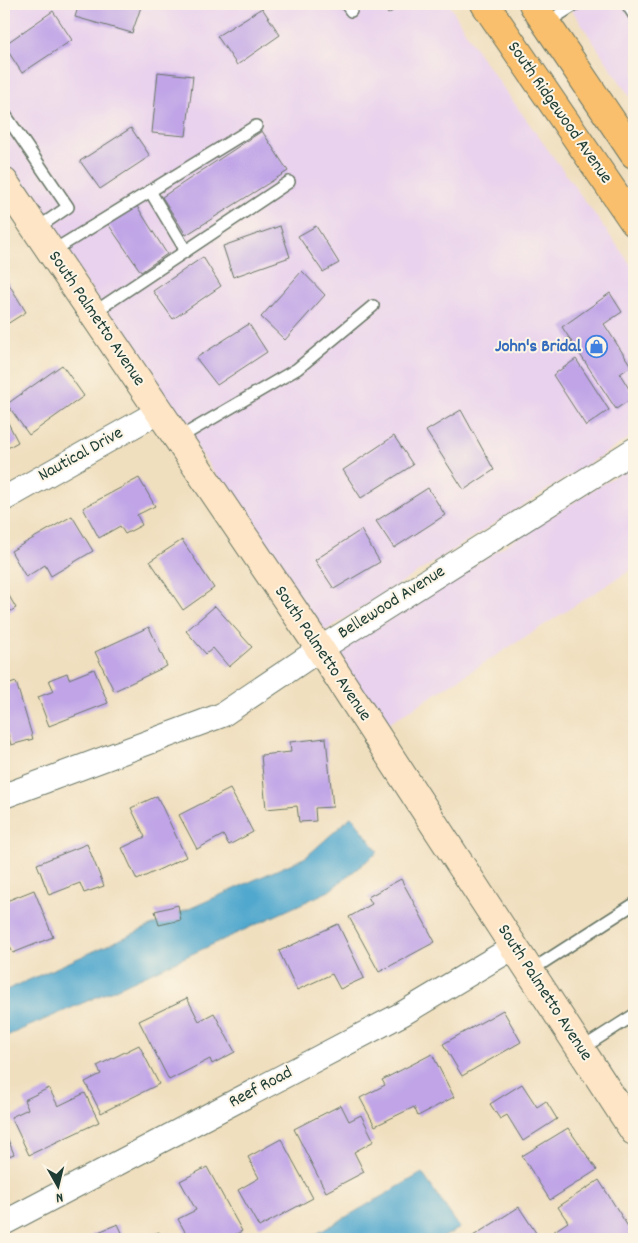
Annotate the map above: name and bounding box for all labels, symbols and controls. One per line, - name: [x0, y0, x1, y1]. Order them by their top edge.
- street label: South Ridgewood Avenue: [500, 37, 618, 189]
- street label: South Palmetto Avenue: [41, 246, 151, 392]
- place label: John's Bridal: [495, 335, 582, 360]
- shop icon: John's Bridal: [585, 335, 609, 359]
- street label: Nautical Drive: [34, 421, 128, 489]
- street label: Bellewood Avenue: [333, 560, 451, 646]
- street label: South Palmetto Avenue: [267, 581, 377, 727]
- street label: South Palmetto Avenue: [490, 920, 598, 1066]
- street label: Reef Road: [225, 1061, 297, 1115]
- north arrow: [32, 1160, 82, 1210]
- text: N: [55, 1187, 64, 1207]

